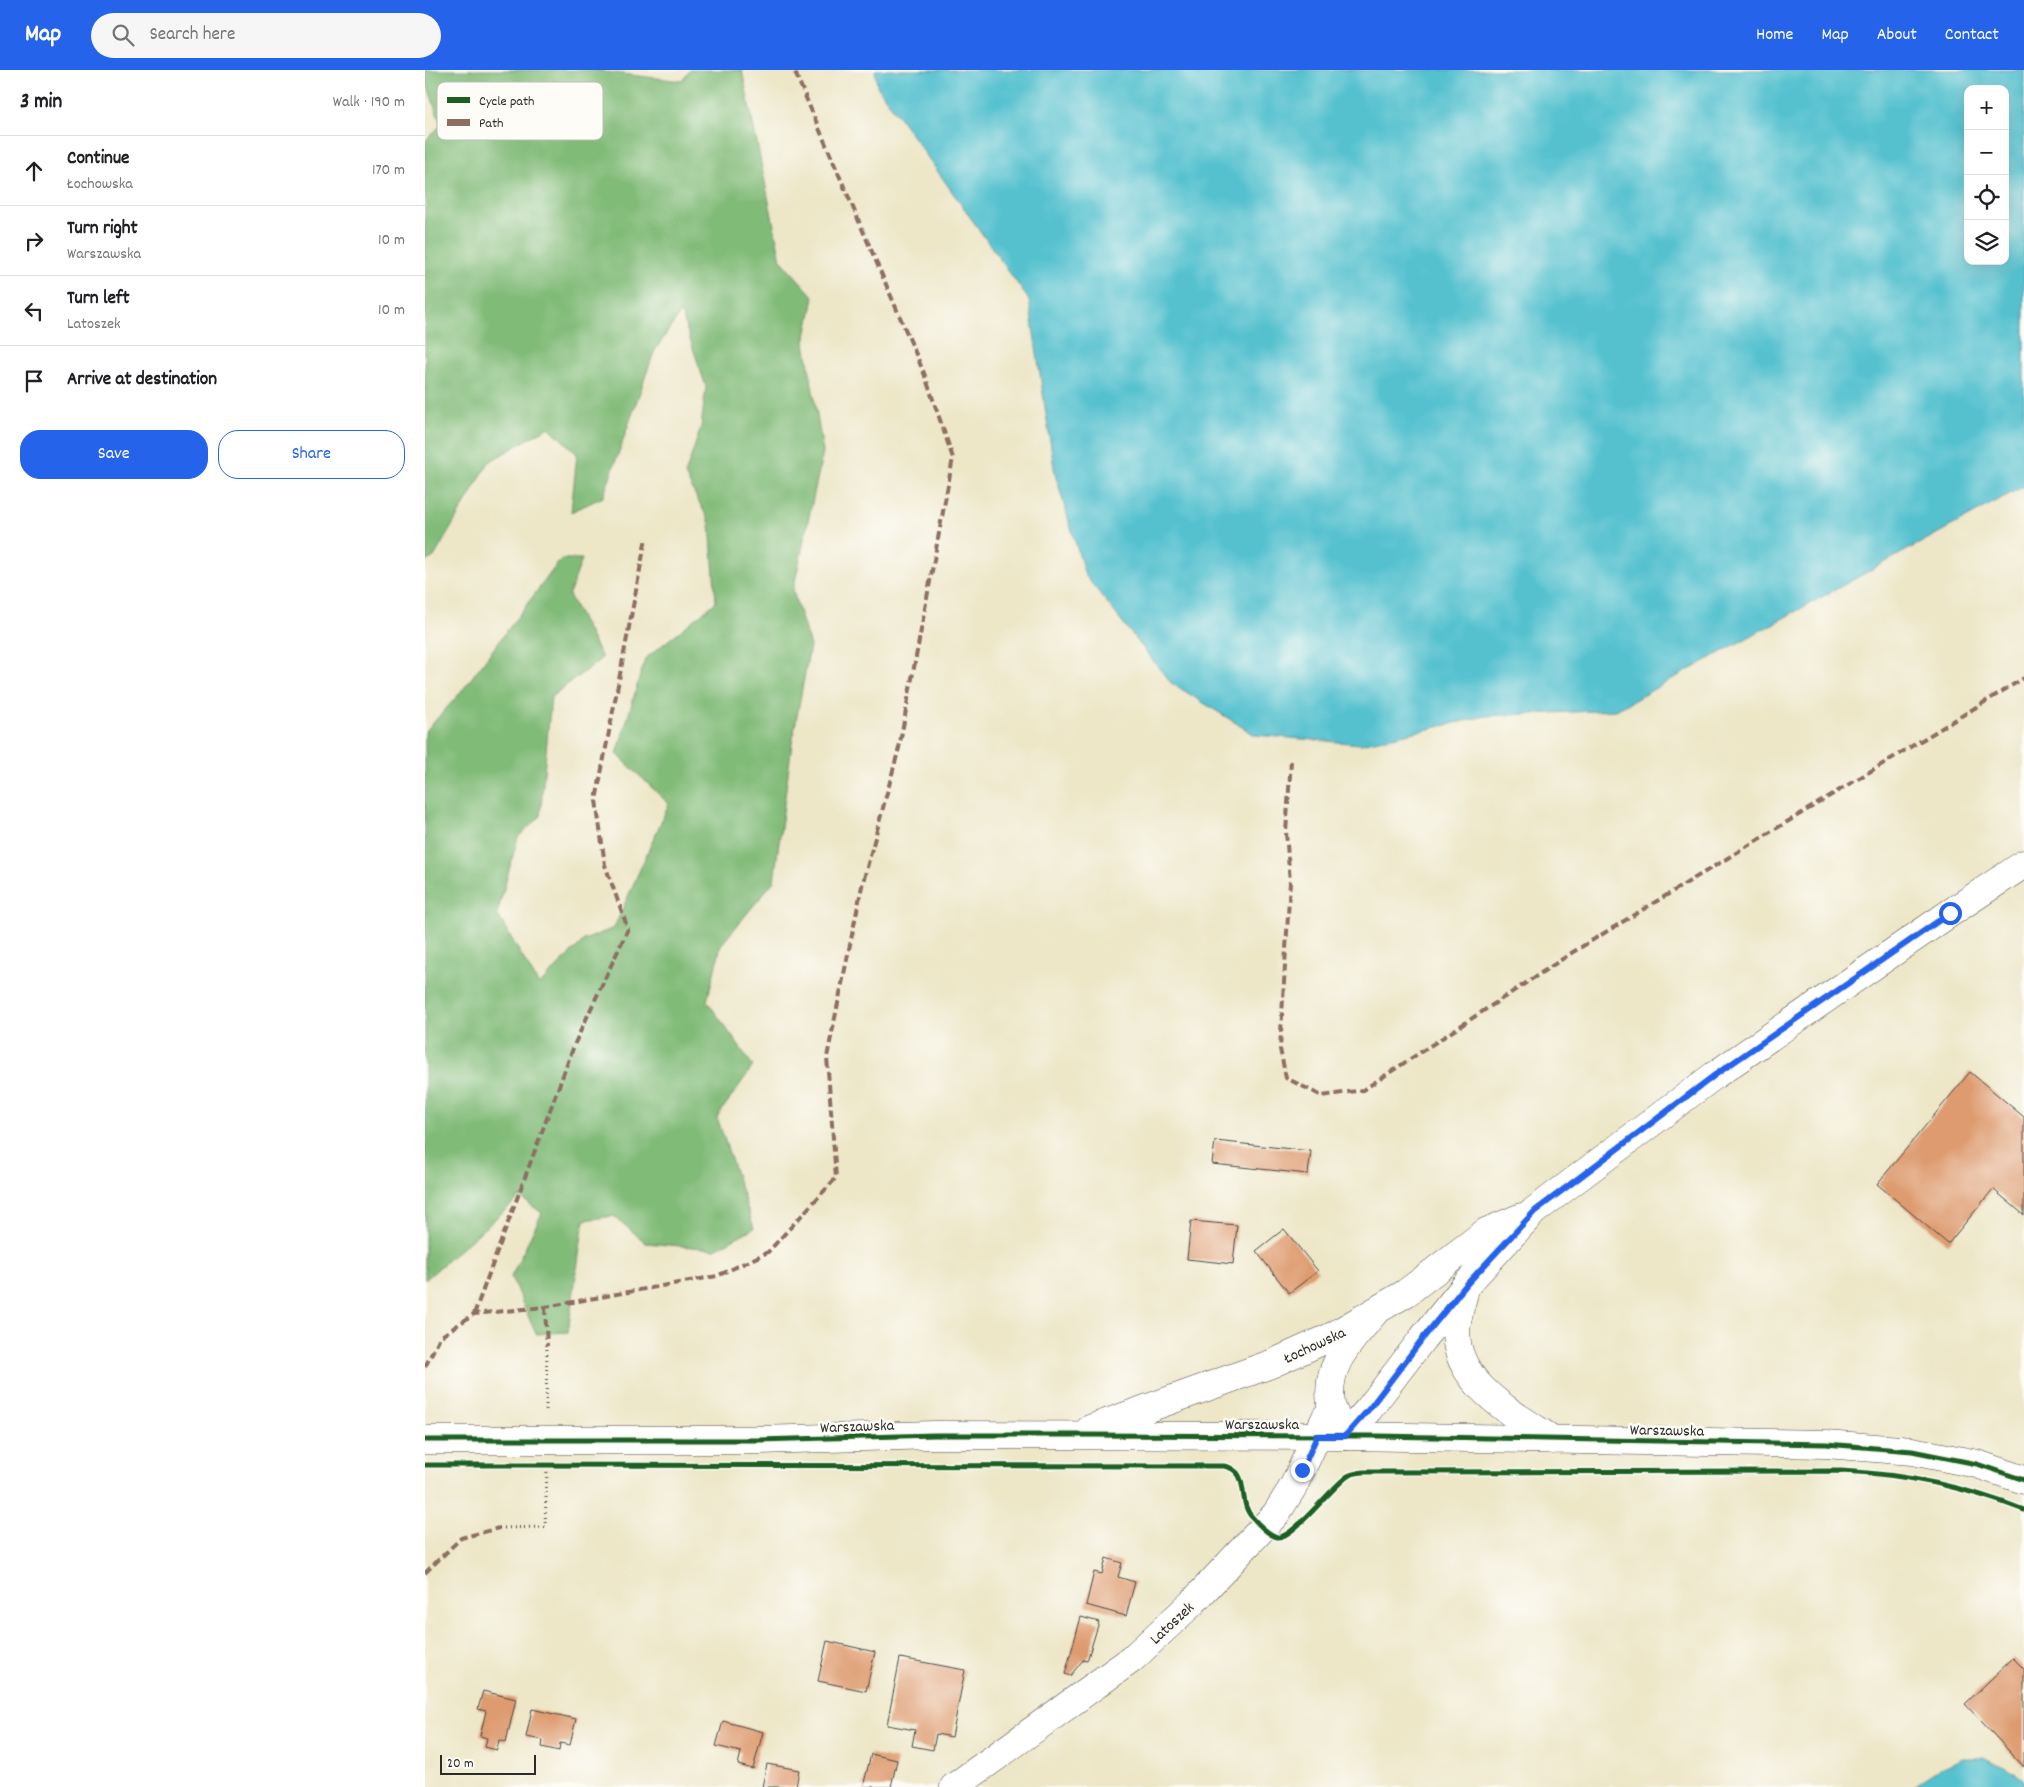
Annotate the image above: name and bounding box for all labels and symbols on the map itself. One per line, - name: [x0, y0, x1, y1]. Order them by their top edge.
- legend: [437, 82, 603, 140]
- text: Cycle path: [479, 92, 535, 112]
- text: Path: [479, 114, 504, 134]
- route start: [1939, 902, 1962, 925]
- street label: Łochowska: [1279, 1322, 1350, 1371]
- street label: Warszawska: [1225, 1414, 1300, 1437]
- street label: Warszawska: [820, 1415, 895, 1440]
- street label: Warszawska: [1630, 1419, 1705, 1444]
- route end: [1291, 1459, 1314, 1482]
- street label: Latoszek: [1145, 1597, 1200, 1650]
- scale bar: [440, 1752, 536, 1775]

